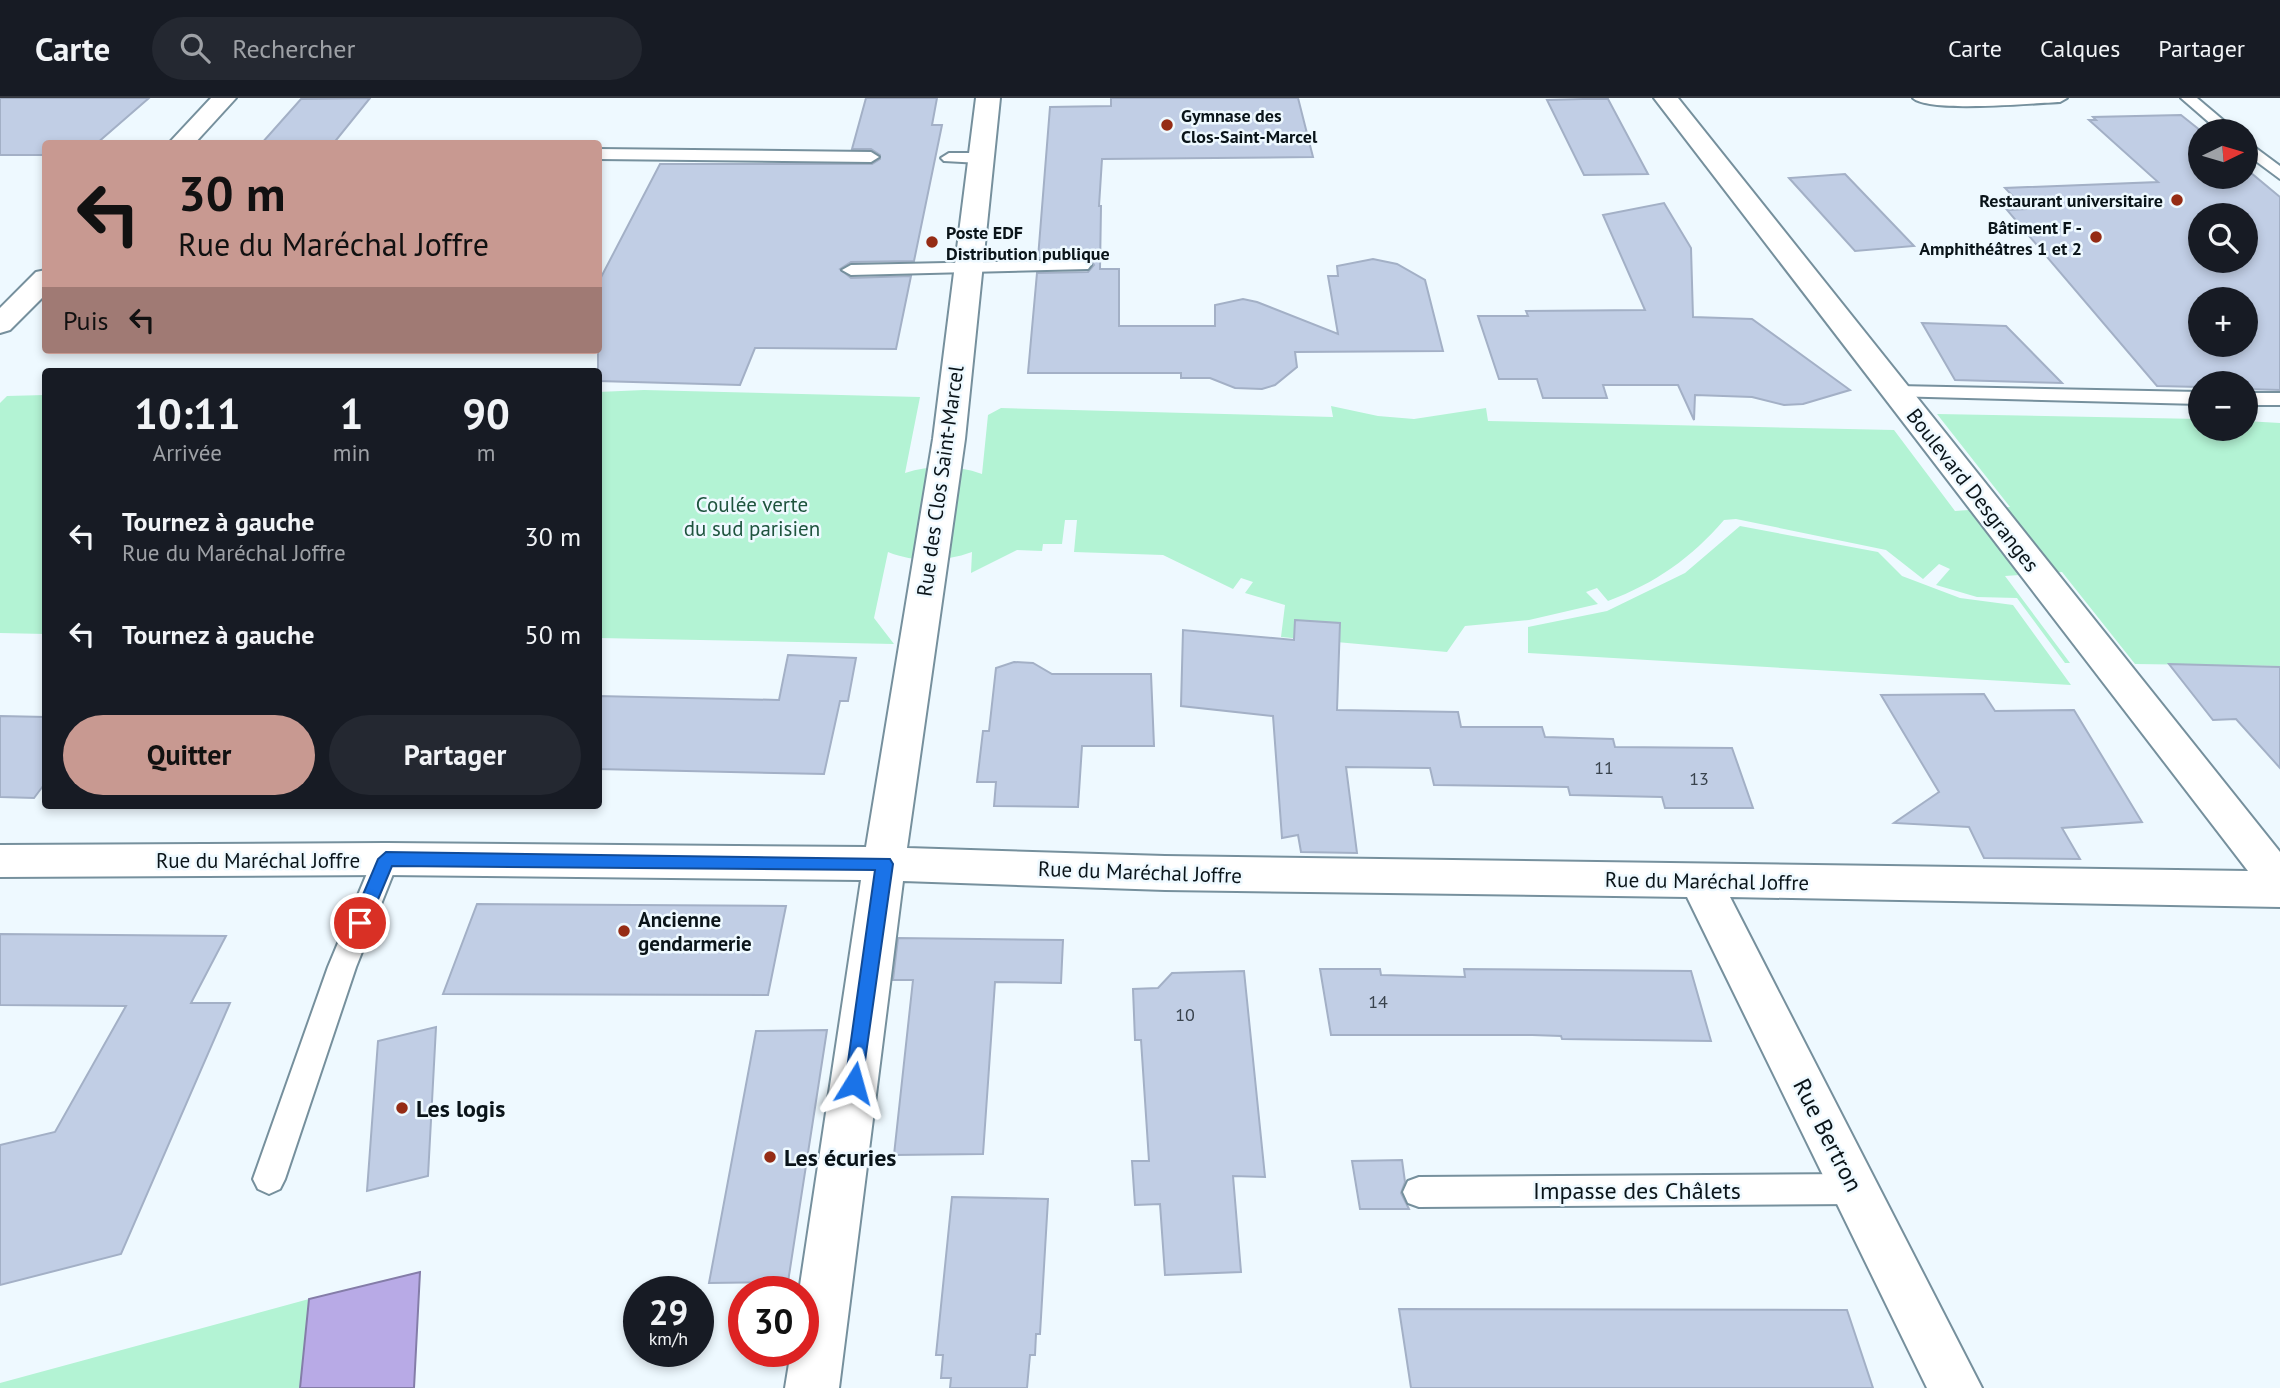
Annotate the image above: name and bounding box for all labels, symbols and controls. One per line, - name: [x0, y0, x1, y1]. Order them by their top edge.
- search box: [152, 17, 642, 80]
- text: Carte: [35, 27, 110, 70]
- icon: search: [176, 29, 214, 67]
- text: Rechercher: [232, 32, 355, 65]
- text: Carte: [1948, 33, 2002, 64]
- text: Calques: [2040, 33, 2120, 64]
- text: Partager: [2158, 33, 2245, 64]
- place label: Gymnase des Clos-Saint-Marcel: [1181, 104, 1318, 148]
- marker: Gymnase des Clos-Saint-Marcel: [1159, 117, 1175, 133]
- north arrow: [2188, 119, 2258, 189]
- map controls: [2188, 119, 2258, 441]
- text: 30 m: [178, 161, 285, 225]
- icon: left: [63, 168, 154, 259]
- place label: Restaurant universitaire: [1979, 189, 2163, 212]
- marker: Restaurant universitaire: [2169, 192, 2185, 208]
- button: search: [2188, 203, 2258, 273]
- place label: Bâtiment F - Amphithéâtres 1 et 2: [1919, 216, 2082, 260]
- place label: Poste EDF Distribution publique: [946, 221, 1110, 265]
- text: Rue du Maréchal Joffre: [178, 223, 489, 265]
- marker: Bâtiment F - Amphithéâtres 1 et 2: [2088, 229, 2104, 245]
- marker: Poste EDF Distribution publique: [924, 234, 940, 250]
- button: +: [2188, 287, 2258, 357]
- icon: left: [123, 301, 161, 339]
- text: Puis: [63, 304, 109, 337]
- street label: Rue des Clos Saint-Marcel: [910, 364, 970, 598]
- button: −: [2188, 371, 2258, 441]
- text: 10:11: [134, 386, 241, 441]
- text: 1: [340, 386, 363, 441]
- text: 90: [462, 386, 510, 441]
- street label: Boulevard Desgranges: [1901, 403, 2045, 577]
- text: Arrivée: [153, 438, 222, 467]
- text: min: [333, 438, 370, 467]
- text: m: [477, 438, 495, 467]
- park label: Coulée verte du sud parisien: [684, 491, 820, 542]
- text: Tournez à gauche: [122, 505, 314, 538]
- icon: left: [63, 517, 101, 555]
- text: 30 m: [525, 520, 581, 553]
- text: Rue du Maréchal Joffre: [122, 538, 346, 567]
- icon: left: [63, 615, 101, 653]
- text: Tournez à gauche: [122, 618, 314, 651]
- text: 50 m: [525, 618, 581, 651]
- button: Quitter: [63, 715, 315, 795]
- button: Partager: [329, 715, 581, 795]
- house number: 11: [1594, 756, 1614, 779]
- house number: 13: [1689, 767, 1709, 790]
- street label: Rue du Maréchal Joffre: [156, 847, 360, 874]
- street label: Rue du Maréchal Joffre: [1038, 855, 1242, 889]
- street label: Rue du Maréchal Joffre: [1605, 866, 1809, 896]
- pin: [330, 893, 390, 953]
- icon: arrive: [341, 904, 379, 942]
- place label: Ancienne gendarmerie: [638, 906, 752, 957]
- marker: Ancienne gendarmerie: [616, 923, 632, 939]
- house number: 14: [1368, 990, 1388, 1013]
- house number: 10: [1175, 1003, 1195, 1026]
- position arrow: [817, 1046, 891, 1120]
- street label: Rue Bertron: [1786, 1073, 1870, 1197]
- place label: Les logis: [416, 1093, 505, 1124]
- marker: Les logis: [394, 1100, 410, 1116]
- place label: Les écuries: [784, 1142, 896, 1173]
- marker: Les écuries: [762, 1149, 778, 1165]
- street label: Impasse des Châlets: [1533, 1175, 1741, 1206]
- speed limit sign: 30: [728, 1276, 819, 1367]
- text: 29: [649, 1289, 688, 1335]
- text: km/h: [649, 1327, 688, 1350]

